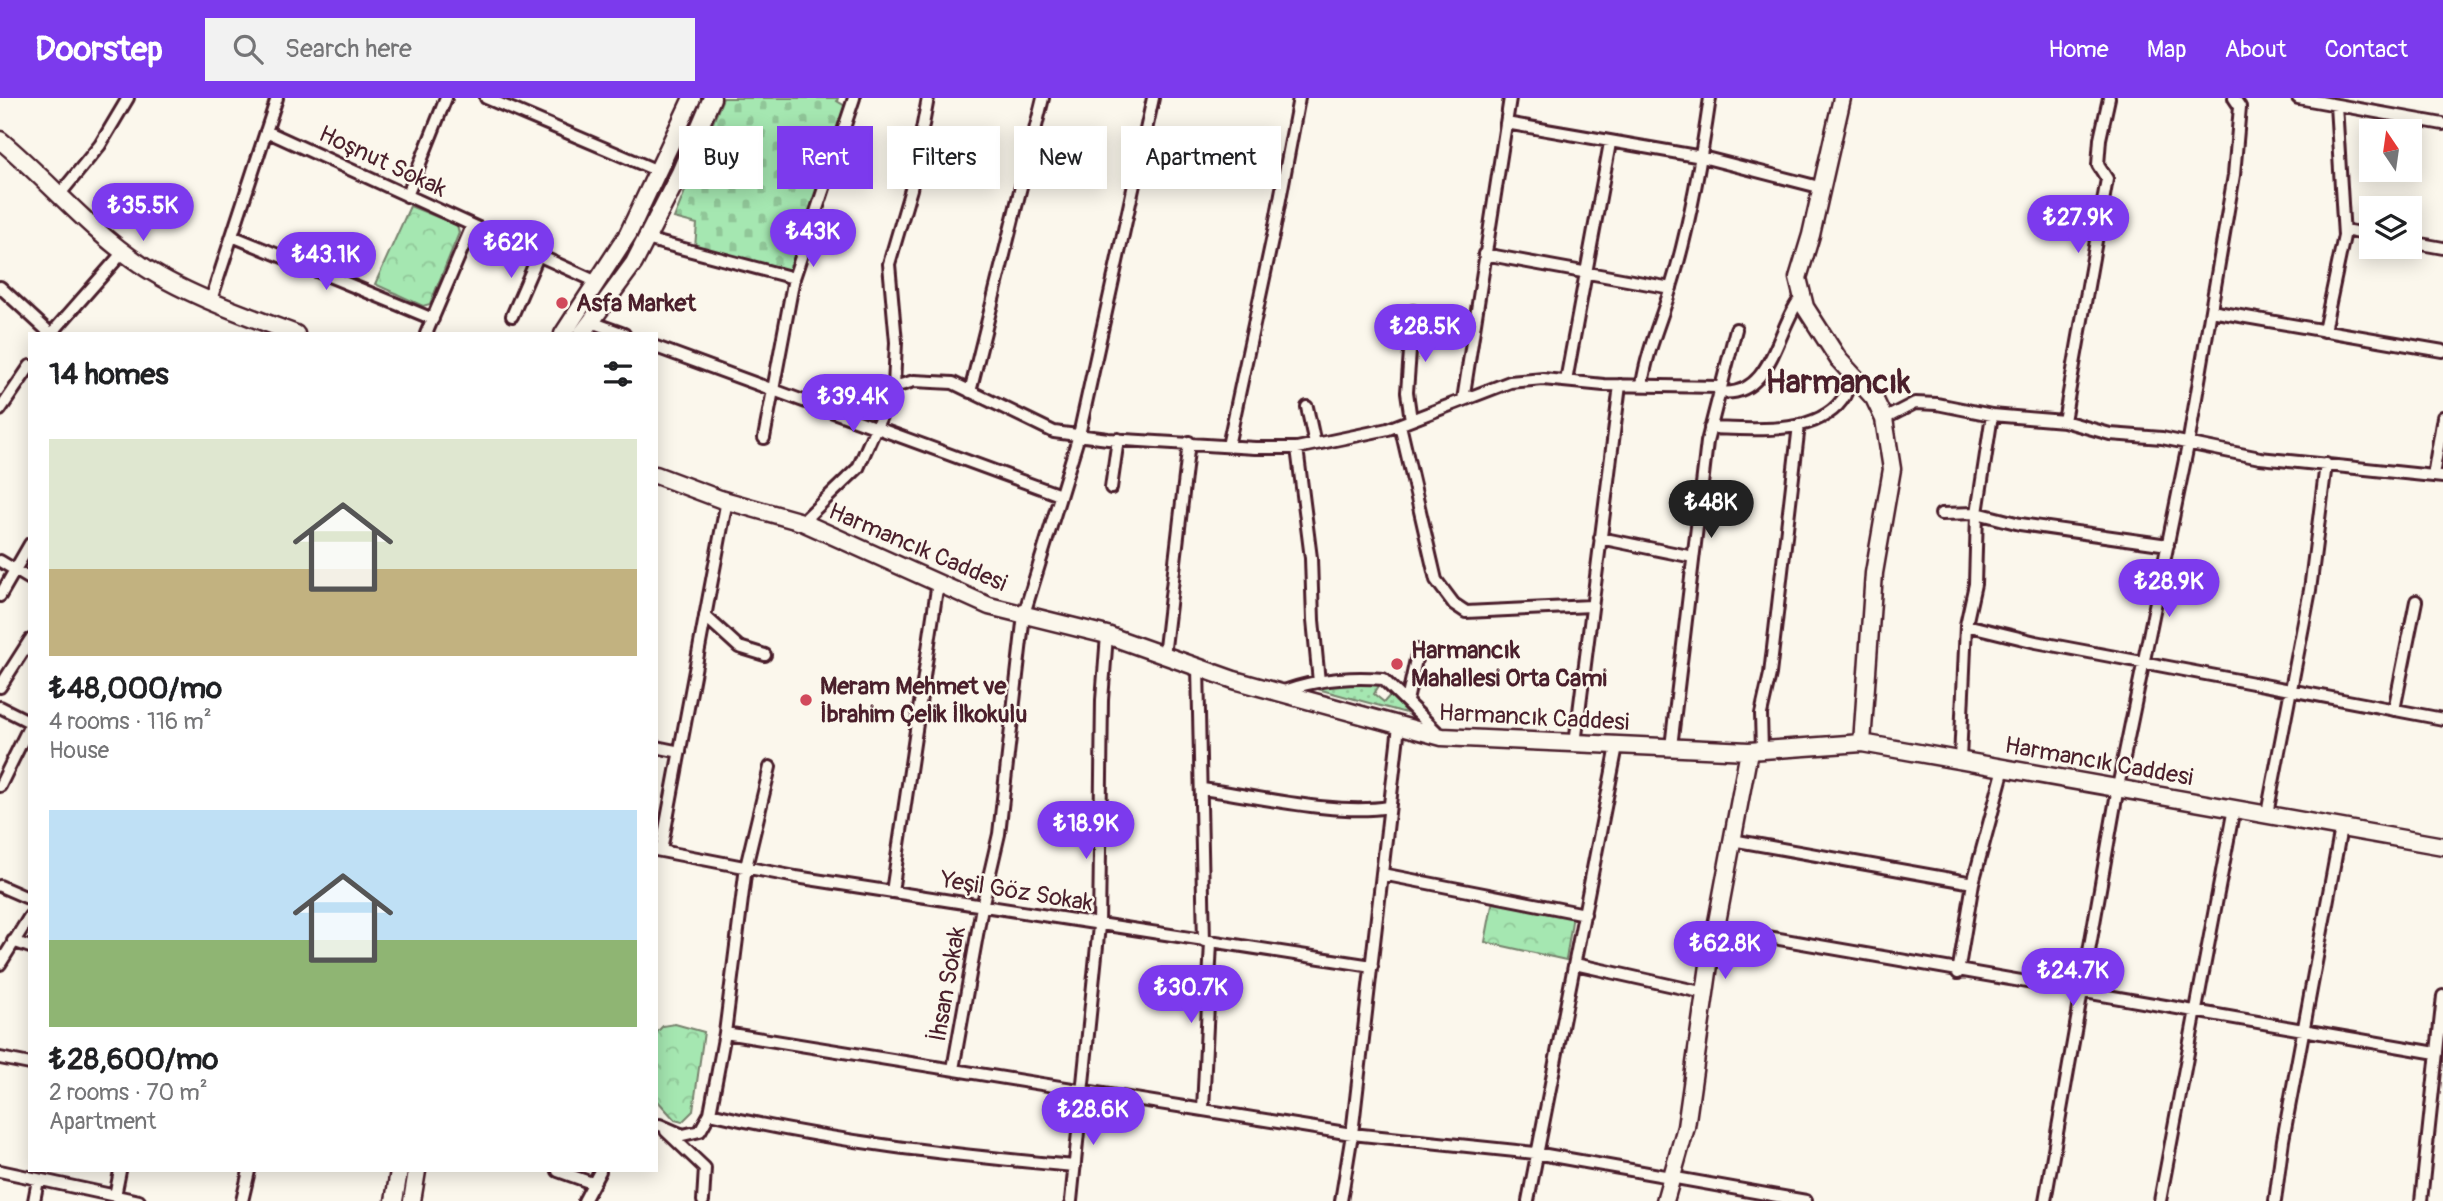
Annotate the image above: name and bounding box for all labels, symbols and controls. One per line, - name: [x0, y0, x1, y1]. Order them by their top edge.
- search box: [205, 18, 695, 81]
- text: Doorstep: [35, 29, 163, 70]
- icon: search: [229, 30, 267, 68]
- text: Search here: [285, 33, 412, 65]
- text: Home: [2048, 35, 2109, 64]
- text: Map: [2147, 35, 2187, 64]
- text: About: [2225, 35, 2287, 64]
- text: Contact: [2325, 35, 2408, 64]
- street label: Hoşnut Sokak: [314, 119, 451, 204]
- north arrow: [2359, 119, 2422, 182]
- map controls: [2359, 119, 2422, 259]
- chip: Buy: [679, 126, 763, 189]
- chip: Rent: [777, 126, 873, 189]
- chip: Filters: [887, 126, 1000, 189]
- chip: New: [1014, 126, 1107, 189]
- chip: Apartment: [1121, 126, 1281, 189]
- pin: ₺35.5K: [86, 184, 200, 243]
- text: ₺35.5K: [108, 191, 178, 220]
- pin: ₺27.9K: [2021, 195, 2135, 255]
- button: layers: [2359, 196, 2422, 259]
- text: ₺27.9K: [2043, 203, 2113, 232]
- pin: ₺43K: [772, 209, 854, 269]
- text: ₺43K: [786, 217, 840, 246]
- pin: ₺62K: [470, 220, 552, 280]
- text: ₺62K: [484, 228, 538, 257]
- pin: ₺43.1K: [269, 232, 383, 292]
- text: ₺43.1K: [292, 240, 360, 269]
- place label: Asfa Market: [576, 289, 697, 318]
- marker: Asfa Market: [554, 295, 570, 311]
- pin: ₺28.5K: [1368, 304, 1482, 364]
- text: ₺28.5K: [1390, 312, 1460, 341]
- icon: filters: [599, 355, 637, 393]
- text: 14 homes: [49, 356, 169, 393]
- district label: Harmancık: [1765, 363, 1911, 403]
- pin: ₺39.4K: [796, 374, 910, 434]
- text: ₺39.4K: [818, 382, 888, 411]
- pin: ₺48K: [1670, 480, 1752, 540]
- icon: home: [280, 484, 406, 610]
- text: ₺48K: [1685, 488, 1737, 517]
- street label: Harmancık Caddesi: [824, 497, 1011, 598]
- pin: ₺28.9K: [2112, 560, 2226, 619]
- text: ₺28.9K: [2135, 567, 2204, 596]
- place label: Harmancık Mahallesi Orta Cami: [1411, 636, 1607, 693]
- marker: Harmancık Mahallesi Orta Cami: [1389, 656, 1405, 672]
- text: ₺48,000/mo: [49, 670, 222, 707]
- place label: Meram Mehmet ve İbrahim Çelik İlkokulu: [820, 672, 1027, 729]
- marker: Meram Mehmet ve İbrahim Çelik İlkokulu: [798, 692, 814, 708]
- street label: Harmancık Caddesi: [1438, 698, 1630, 737]
- text: 4 rooms · 116 m²: [49, 707, 212, 736]
- street label: Harmancık Caddesi: [2003, 731, 2195, 792]
- text: House: [49, 736, 109, 765]
- pin: ₺18.9K: [1029, 802, 1143, 861]
- text: ₺18.9K: [1053, 809, 1119, 838]
- icon: home: [280, 855, 406, 981]
- street label: Yeşil Göz Sokak: [938, 865, 1095, 918]
- pin: ₺62.8K: [1668, 922, 1782, 981]
- street label: İhsan Sokak: [923, 924, 972, 1044]
- text: ₺62.8K: [1690, 929, 1760, 958]
- pin: ₺24.7K: [2016, 948, 2130, 1008]
- text: ₺24.7K: [2037, 956, 2109, 985]
- pin: ₺30.7K: [1134, 965, 1248, 1025]
- text: ₺30.7K: [1154, 973, 1228, 1002]
- text: ₺28,600/mo: [49, 1041, 218, 1078]
- text: 2 rooms · 70 m²: [49, 1078, 208, 1107]
- pin: ₺28.6K: [1036, 1088, 1150, 1147]
- text: ₺28.6K: [1058, 1095, 1128, 1124]
- text: Apartment: [49, 1107, 156, 1136]

